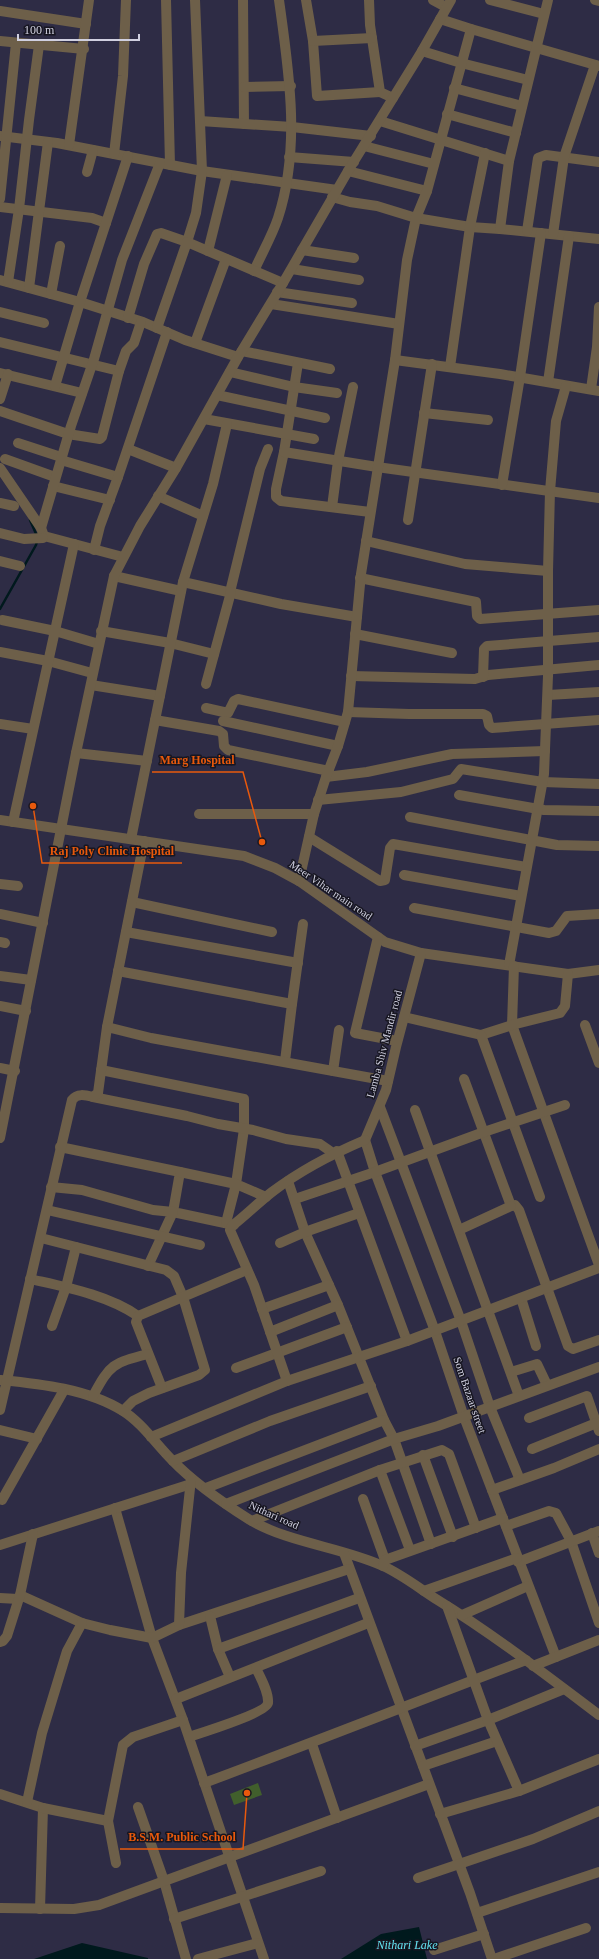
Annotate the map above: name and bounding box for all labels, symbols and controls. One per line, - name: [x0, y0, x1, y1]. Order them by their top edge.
- scale bar: [18, 16, 139, 42]
- text: 100 m: [24, 23, 55, 37]
- callout: Marg Hospital: [152, 748, 243, 772]
- text: Marg Hospital: [160, 753, 235, 767]
- callout: Raj Poly Clinic Hospital: [42, 839, 182, 863]
- text: Raj Poly Clinic Hospital: [50, 844, 175, 858]
- street label: Meer Vihar main road: [287, 858, 375, 922]
- street label: Lamba Shiv Mandir road: [364, 988, 404, 1099]
- street label: Som Bazaar street: [451, 1355, 489, 1435]
- street label: Nithari road: [247, 1499, 301, 1532]
- callout: B.S.M. Public School: [120, 1825, 243, 1849]
- text: B.S.M. Public School: [128, 1830, 237, 1844]
- water label: Nithari Lake: [375, 1938, 438, 1952]

